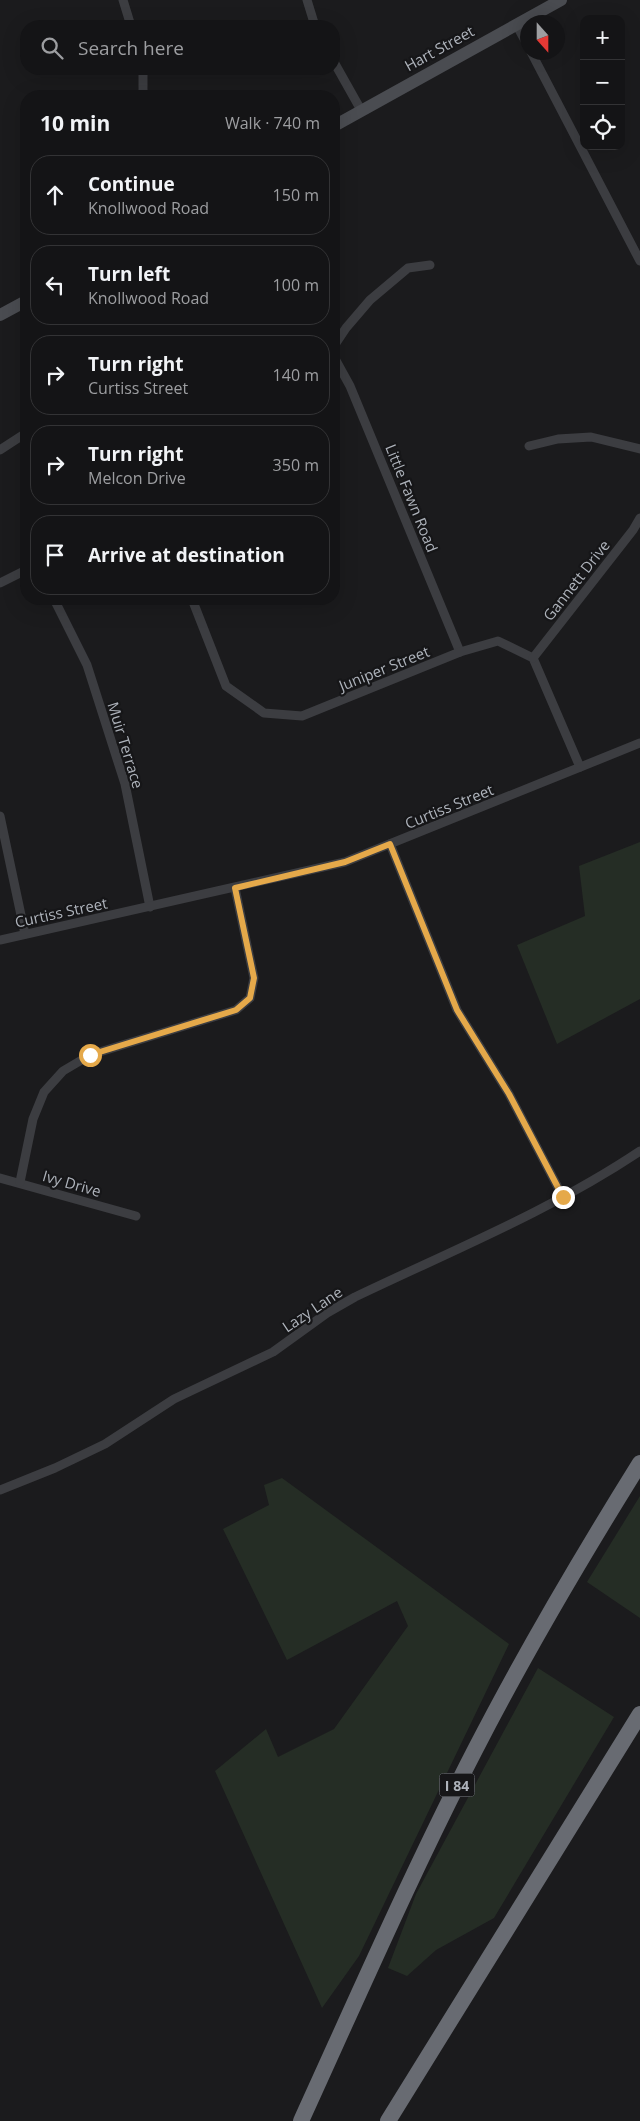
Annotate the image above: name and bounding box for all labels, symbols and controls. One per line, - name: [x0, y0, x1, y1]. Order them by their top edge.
- north arrow: [520, 15, 565, 60]
- map controls: [580, 15, 625, 150]
- button: +: [580, 15, 625, 60]
- search box: [20, 20, 340, 75]
- street label: Hart Street: [401, 21, 477, 75]
- icon: search: [38, 34, 66, 62]
- text: Search here: [78, 35, 184, 61]
- button: −: [580, 60, 625, 105]
- button: locate: [580, 105, 625, 150]
- text: 10 min: [40, 109, 110, 137]
- text: Walk · 740 m: [225, 112, 320, 134]
- text: Continue: [88, 171, 175, 197]
- icon: ahead: [41, 181, 69, 209]
- text: 150 m: [273, 184, 319, 206]
- text: Knollwood Road: [88, 197, 209, 219]
- text: Turn left: [88, 261, 170, 287]
- icon: left: [41, 271, 69, 299]
- text: 100 m: [273, 274, 319, 296]
- text: Knollwood Road: [88, 287, 209, 309]
- text: Turn right: [88, 351, 183, 377]
- icon: right: [41, 361, 69, 389]
- text: 140 m: [273, 364, 319, 386]
- text: Curtiss Street: [88, 377, 188, 399]
- text: Turn right: [88, 441, 183, 467]
- street label: Little Fawn Road: [381, 441, 443, 555]
- icon: right: [41, 451, 69, 479]
- text: 350 m: [273, 454, 319, 476]
- text: Melcon Drive: [88, 467, 186, 489]
- street label: Gannett Drive: [538, 535, 614, 625]
- icon: arrive: [41, 541, 69, 569]
- text: Arrive at destination: [88, 542, 285, 568]
- street label: Juniper Street: [334, 641, 432, 696]
- street label: Muir Terrace: [103, 699, 149, 791]
- street label: Curtiss Street: [402, 779, 496, 833]
- street label: Curtiss Street: [13, 892, 109, 932]
- route start: [79, 1044, 102, 1067]
- street label: Ivy Drive: [40, 1165, 104, 1201]
- route end: [552, 1186, 575, 1209]
- street label: Lazy Lane: [278, 1282, 346, 1336]
- road number: I 84: [440, 1774, 474, 1796]

